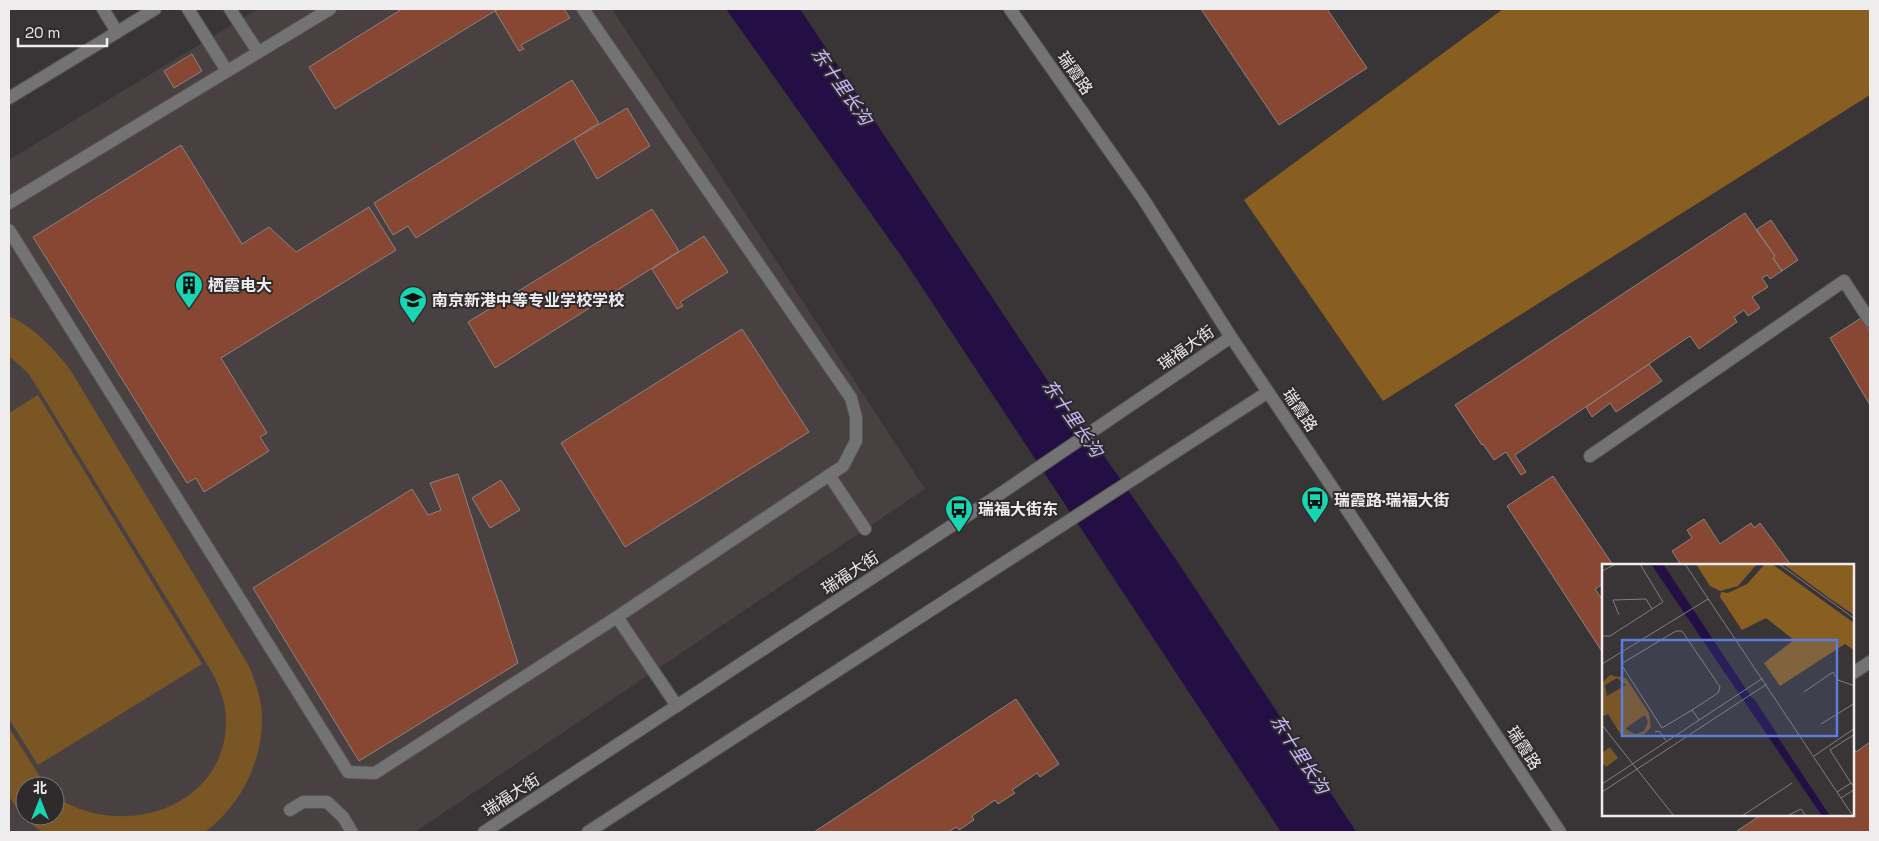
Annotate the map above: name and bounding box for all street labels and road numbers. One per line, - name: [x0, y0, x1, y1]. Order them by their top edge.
- street label: 瑞霞路: [1053, 47, 1097, 99]
- street label: 瑞福大街: [1154, 321, 1218, 375]
- street label: 瑞霞路: [1278, 384, 1322, 436]
- street label: 瑞福大街: [817, 547, 883, 599]
- street label: 瑞霞路: [1502, 722, 1546, 774]
- street label: 瑞福大街: [478, 769, 544, 821]

